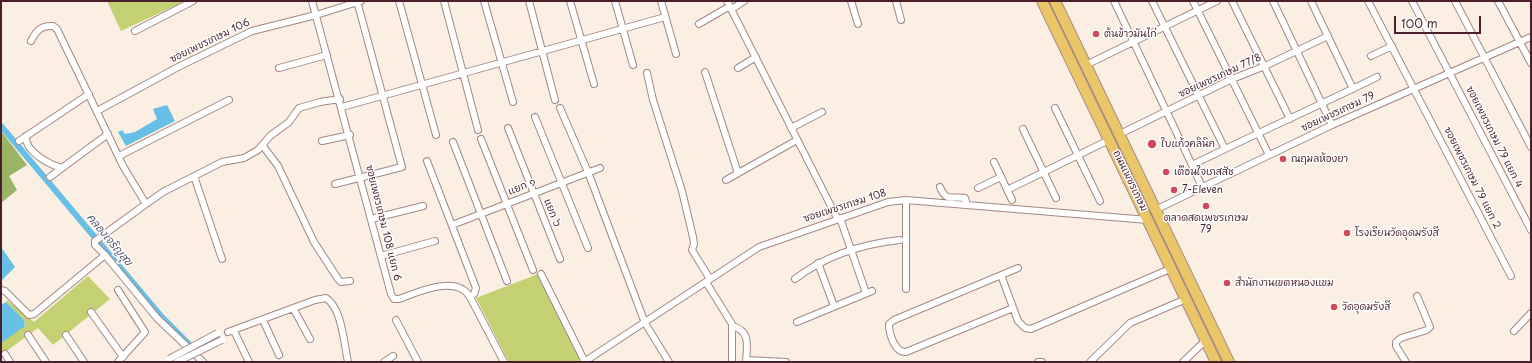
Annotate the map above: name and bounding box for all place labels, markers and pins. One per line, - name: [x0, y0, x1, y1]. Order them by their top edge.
- place label: ต้นข้าวมันไก่: [1104, 28, 1157, 40]
- marker: ต้นข้าวมันไก่: [1091, 29, 1101, 39]
- marker: ใบแก้วคลินิก: [1146, 138, 1158, 150]
- place label: ใบแก้วคลินิก: [1161, 138, 1215, 150]
- place label: ณฤมลห้องยา: [1291, 153, 1348, 165]
- marker: ณฤมลห้องยา: [1278, 154, 1288, 164]
- place label: เตือนใจเภสสัช: [1174, 166, 1233, 178]
- marker: เตือนใจเภสสัช: [1161, 167, 1171, 177]
- place label: 7-Eleven: [1182, 184, 1223, 196]
- marker: 7-Eleven: [1169, 185, 1179, 195]
- marker: ตลาดสดเพชรเกษม 79: [1201, 201, 1211, 211]
- place label: ตลาดสดเพชรเกษม 79: [1164, 212, 1248, 236]
- place label: โรงเรียนวัดอุดมรังสี: [1355, 227, 1439, 239]
- marker: โรงเรียนวัดอุดมรังสี: [1342, 228, 1352, 238]
- place label: สำนักงานเขตหนองแขม: [1235, 277, 1334, 289]
- marker: สำนักงานเขตหนองแขม: [1222, 278, 1232, 288]
- place label: วัดอุดมรังสี: [1342, 301, 1390, 313]
- marker: วัดอุดมรังสี: [1329, 302, 1339, 312]

